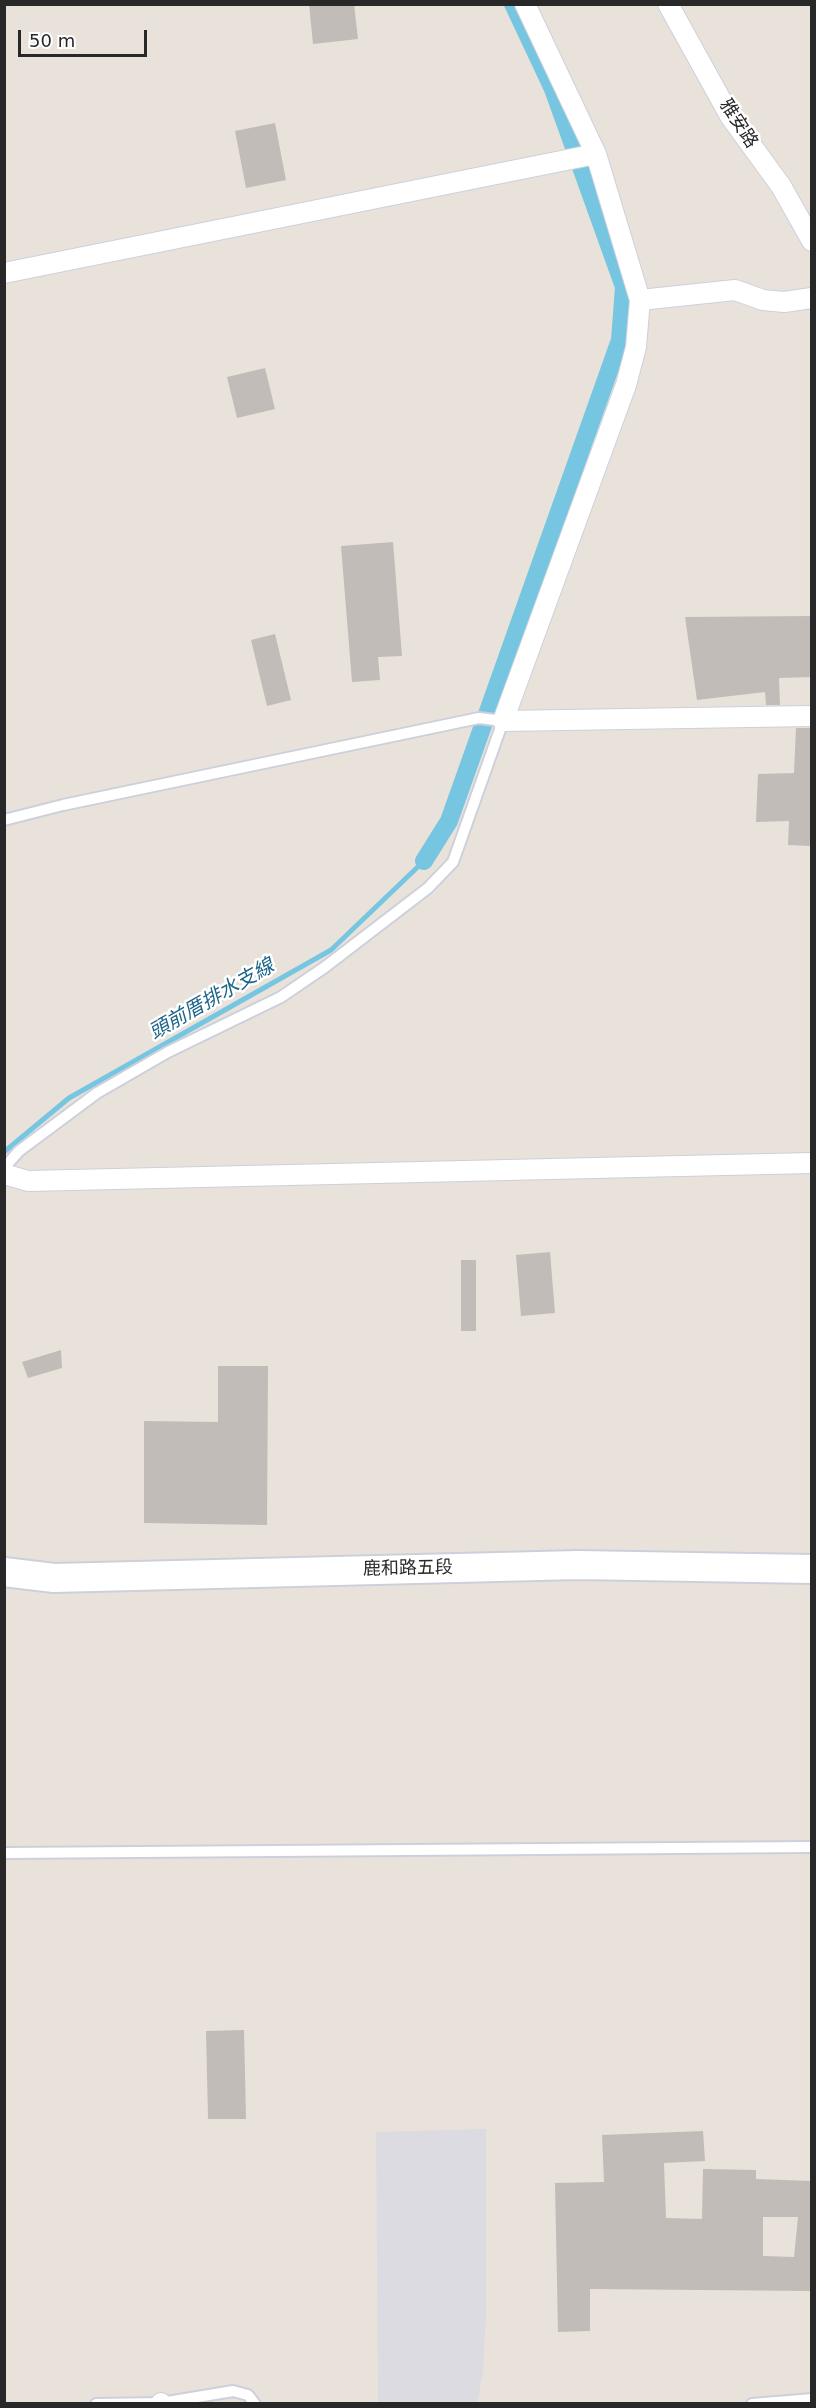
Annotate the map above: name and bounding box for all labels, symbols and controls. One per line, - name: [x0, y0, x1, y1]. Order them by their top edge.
- scale bar: [21, 18, 150, 56]
- text: 50 m: [29, 30, 75, 51]
- street label: 雅安路: [714, 95, 762, 153]
- water label: 頭前厝排水支線: [145, 955, 279, 1045]
- street label: 鹿和路五段: [363, 1557, 453, 1581]

